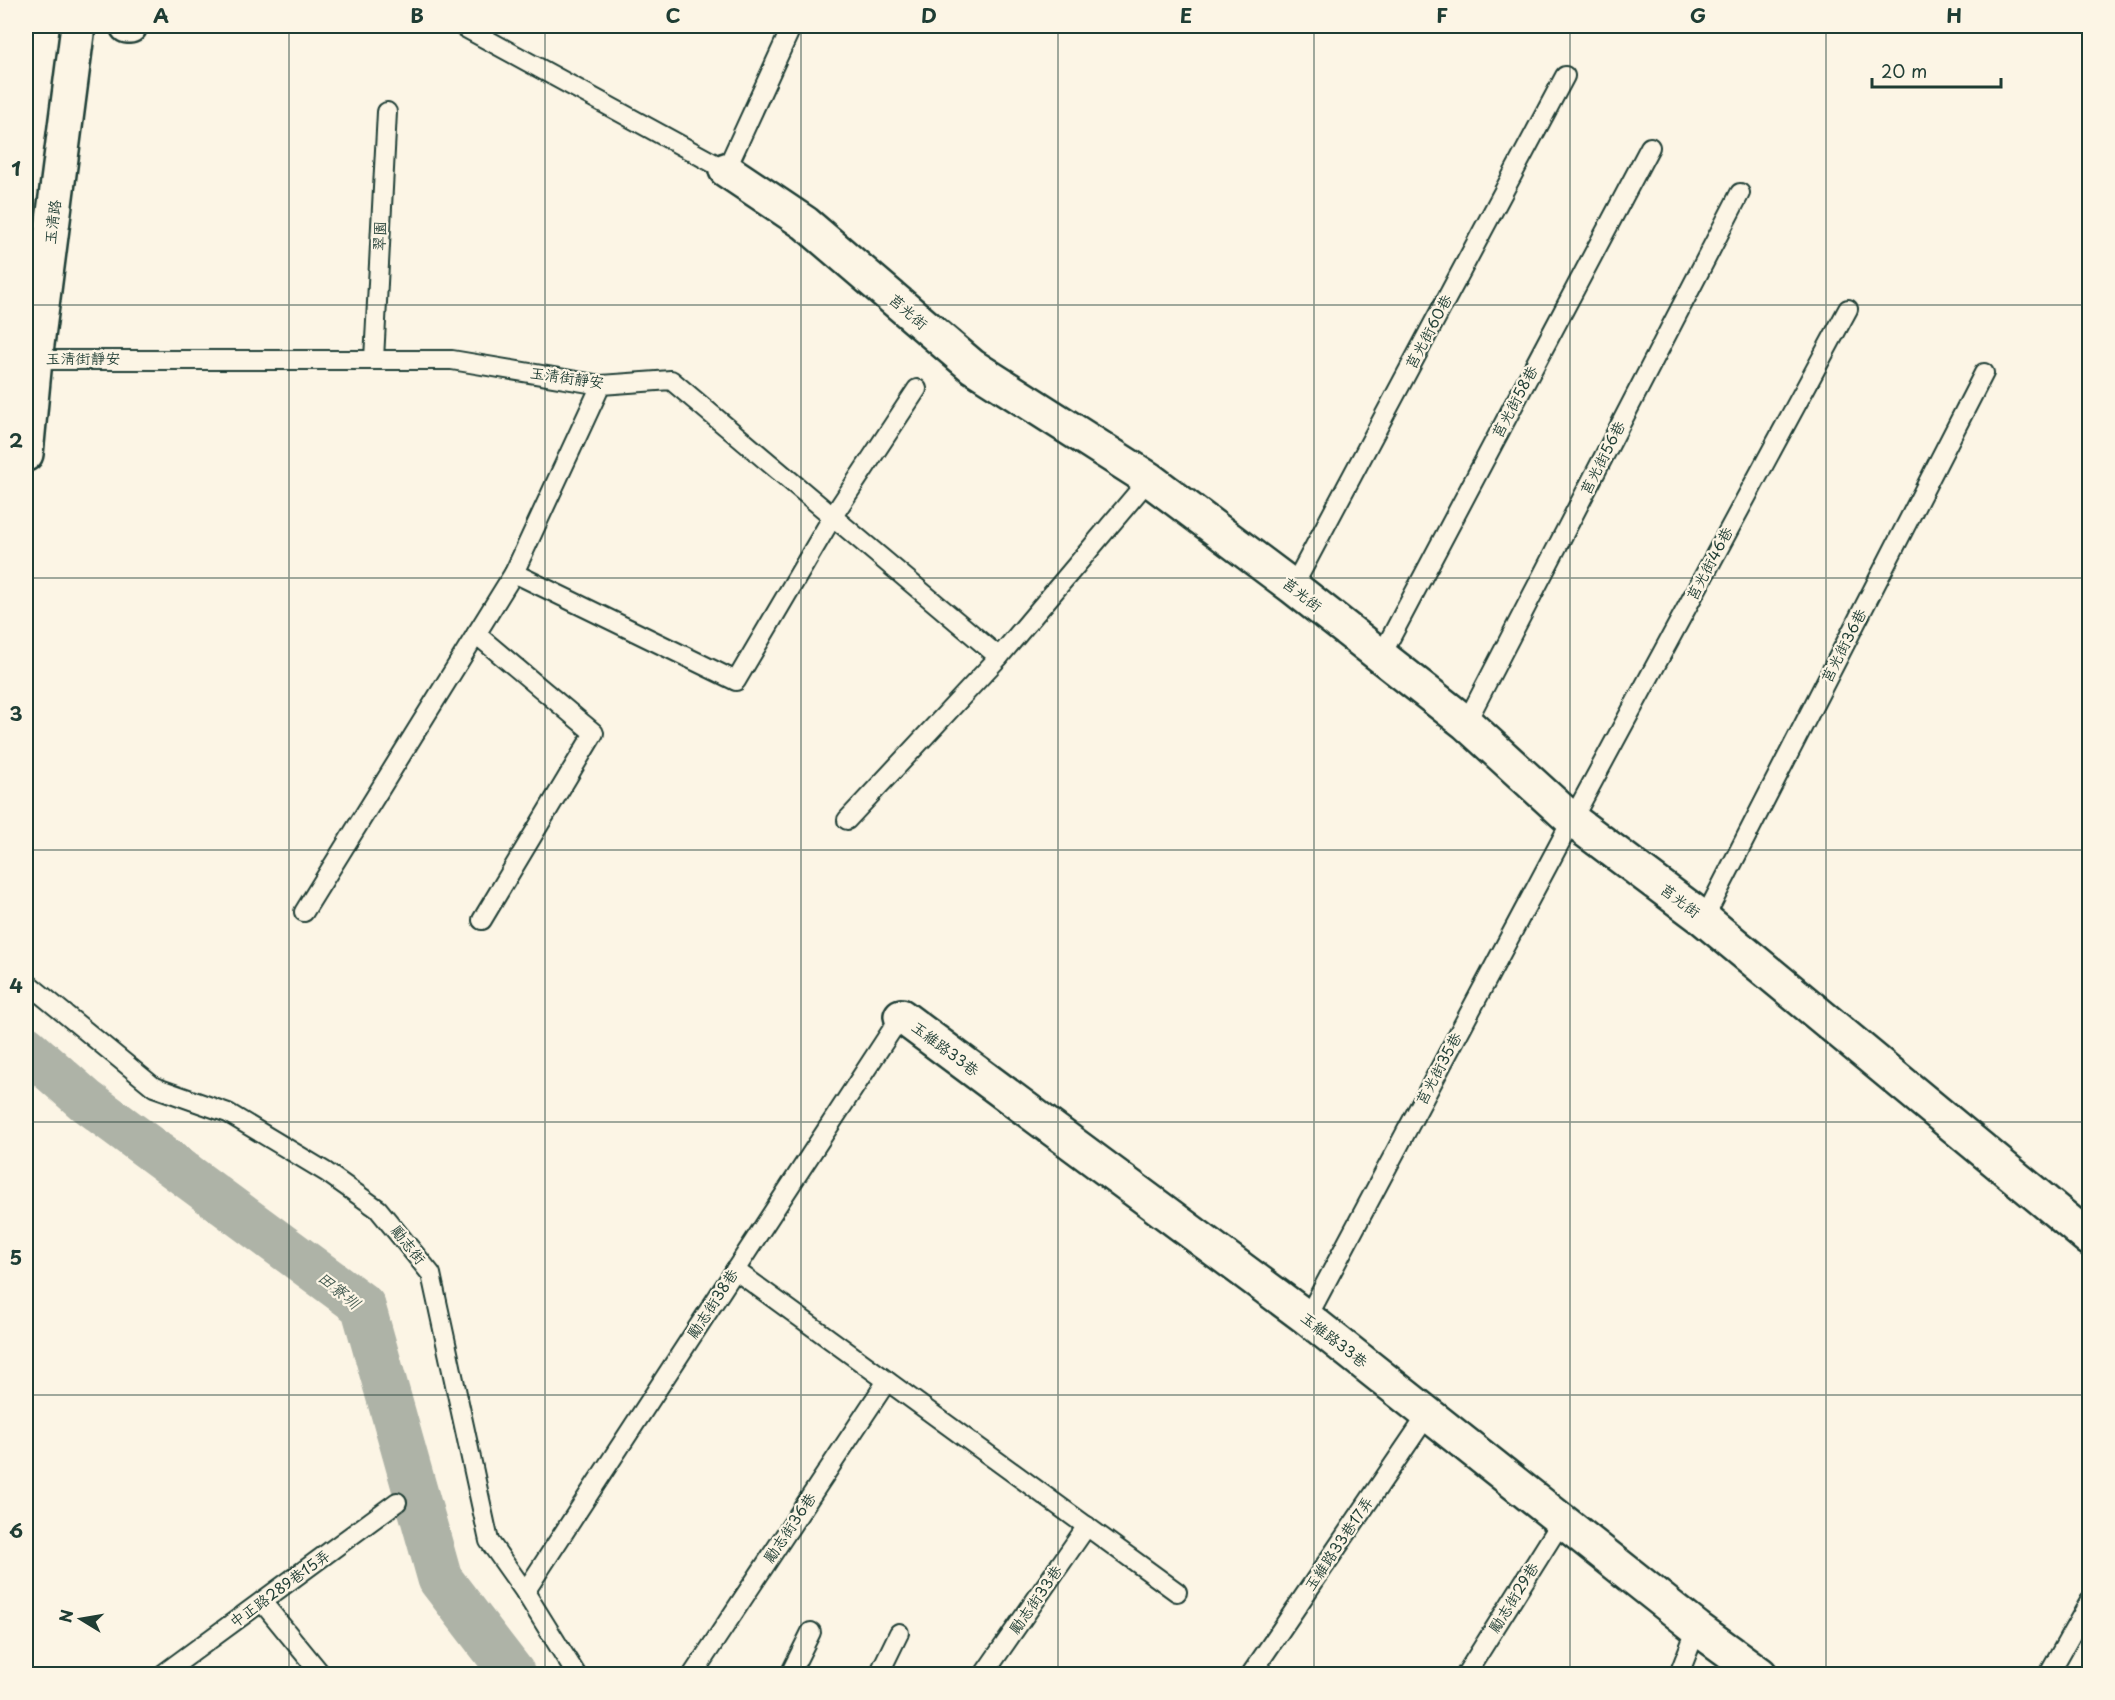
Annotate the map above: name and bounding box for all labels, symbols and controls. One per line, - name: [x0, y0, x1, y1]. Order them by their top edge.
- text: A: [153, 0, 169, 30]
- text: B: [410, 0, 424, 30]
- text: C: [665, 0, 681, 30]
- text: D: [921, 0, 937, 30]
- text: E: [1180, 0, 1192, 30]
- text: F: [1436, 0, 1448, 30]
- text: G: [1690, 0, 1706, 30]
- text: H: [1946, 0, 1962, 30]
- scale bar: [1872, 51, 2001, 89]
- text: 20 m: [1881, 57, 1927, 84]
- text: 1: [11, 153, 21, 183]
- street label: 玉清路: [37, 198, 66, 246]
- street label: 翠園: [366, 220, 391, 252]
- street label: 莒光街: [884, 287, 934, 334]
- street label: 莒光街60巷: [1398, 290, 1457, 373]
- street label: 玉清街靜安: [45, 346, 121, 369]
- street label: 玉清街靜安: [528, 360, 606, 393]
- street label: 莒光街58巷: [1485, 361, 1542, 442]
- street label: 莒光街56巷: [1573, 416, 1630, 498]
- text: 2: [9, 425, 23, 455]
- street label: 莒光街46巷: [1680, 522, 1738, 604]
- street label: 莒光街: [1278, 571, 1328, 617]
- street label: 莒光街36巷: [1814, 604, 1871, 686]
- text: 3: [9, 698, 23, 728]
- street label: 莒光街: [1656, 877, 1706, 923]
- text: 4: [9, 970, 23, 1000]
- street label: 玉維路33巷: [907, 1015, 985, 1081]
- street label: 莒光街35巷: [1409, 1028, 1466, 1109]
- street label: 勵志街: [386, 1219, 432, 1269]
- text: 5: [10, 1242, 22, 1272]
- street label: 勵志街38巷: [681, 1264, 743, 1343]
- water label: 田寮圳: [313, 1265, 367, 1315]
- street label: 玉維路33巷: [1296, 1305, 1373, 1372]
- street label: 勵志街36巷: [757, 1487, 821, 1567]
- street label: 玉維路33巷17弄: [1298, 1491, 1378, 1595]
- text: 6: [9, 1515, 23, 1545]
- street label: 中正路289巷15弄: [224, 1543, 334, 1632]
- street label: 勵志街29巷: [1482, 1558, 1543, 1637]
- street label: 勵志街33巷: [1002, 1560, 1067, 1638]
- north arrow: [51, 1589, 111, 1649]
- text: N: [52, 1607, 78, 1624]

